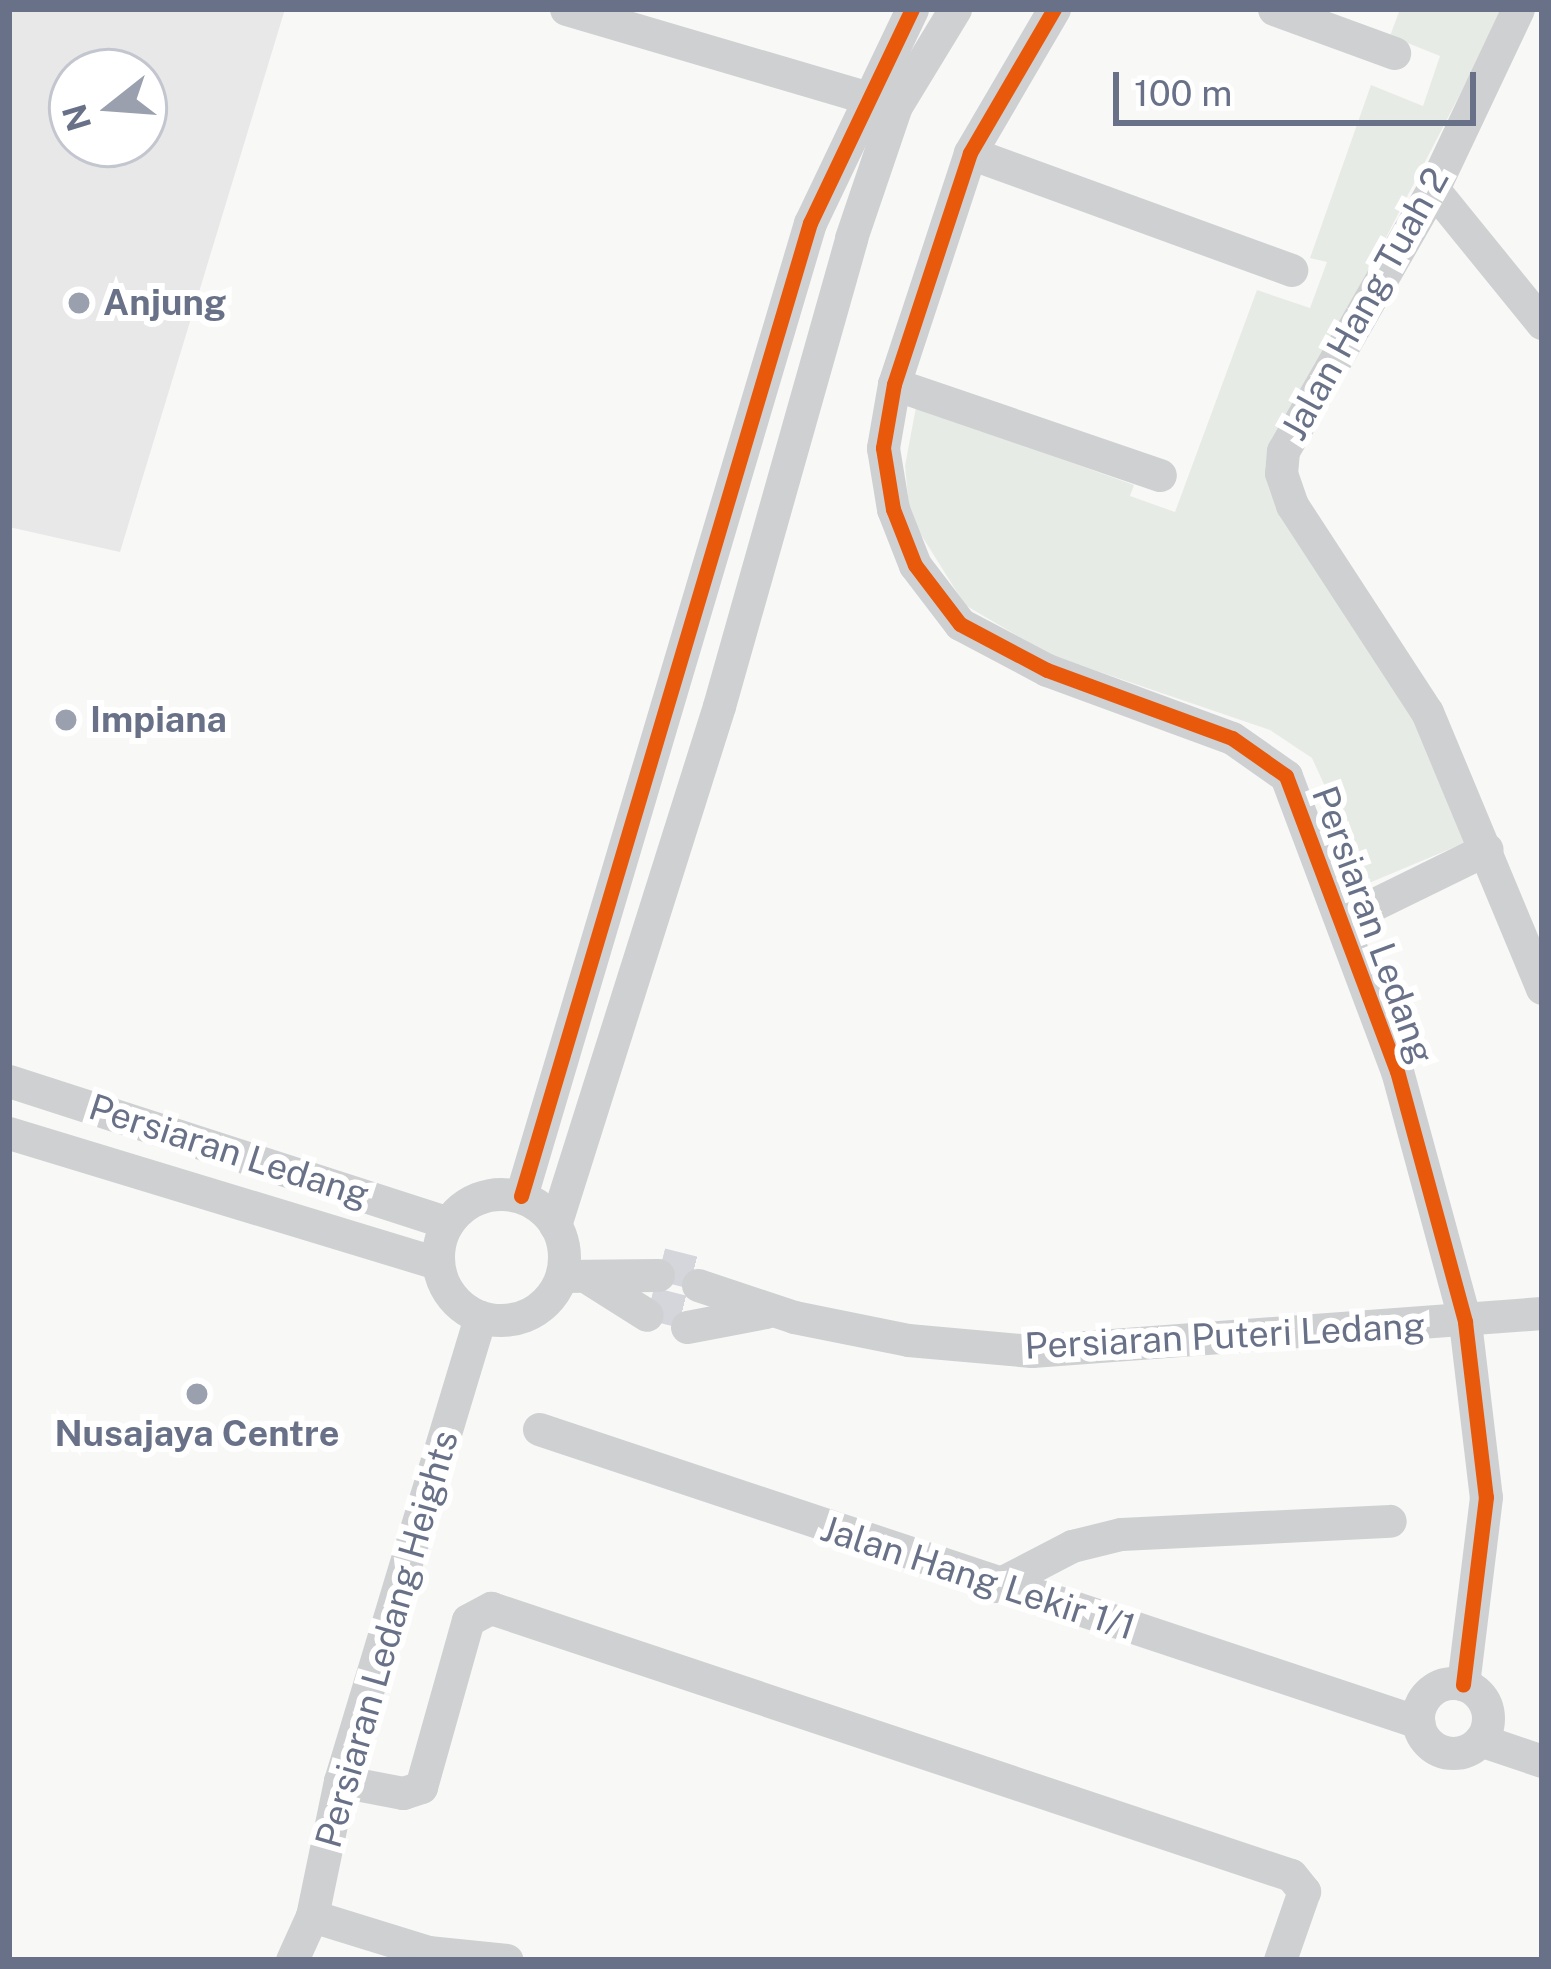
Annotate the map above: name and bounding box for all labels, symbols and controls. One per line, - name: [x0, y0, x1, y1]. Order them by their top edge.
- north arrow: [48, 48, 168, 168]
- scale bar: [1119, 48, 1482, 122]
- text: 100 m: [1134, 72, 1232, 114]
- text: N: [54, 100, 98, 136]
- street label: Jalan Hang Tuah 2: [1272, 160, 1458, 448]
- place label: Anjung: [103, 281, 226, 325]
- marker: Anjung: [66, 290, 92, 316]
- place label: Impiana: [90, 698, 227, 742]
- marker: Impiana: [53, 707, 79, 733]
- street label: Persiaran Ledang: [1303, 780, 1443, 1070]
- street label: Persiaran Ledang: [84, 1085, 374, 1217]
- street label: Persiaran Puteri Ledang: [1024, 1304, 1426, 1368]
- marker: Nusajaya Centre: [184, 1381, 210, 1407]
- place label: Nusajaya Centre: [54, 1412, 340, 1456]
- street label: Persiaran Ledang Heights: [307, 1426, 467, 1852]
- street label: Jalan Hang Lekir 1/1: [815, 1507, 1141, 1649]

